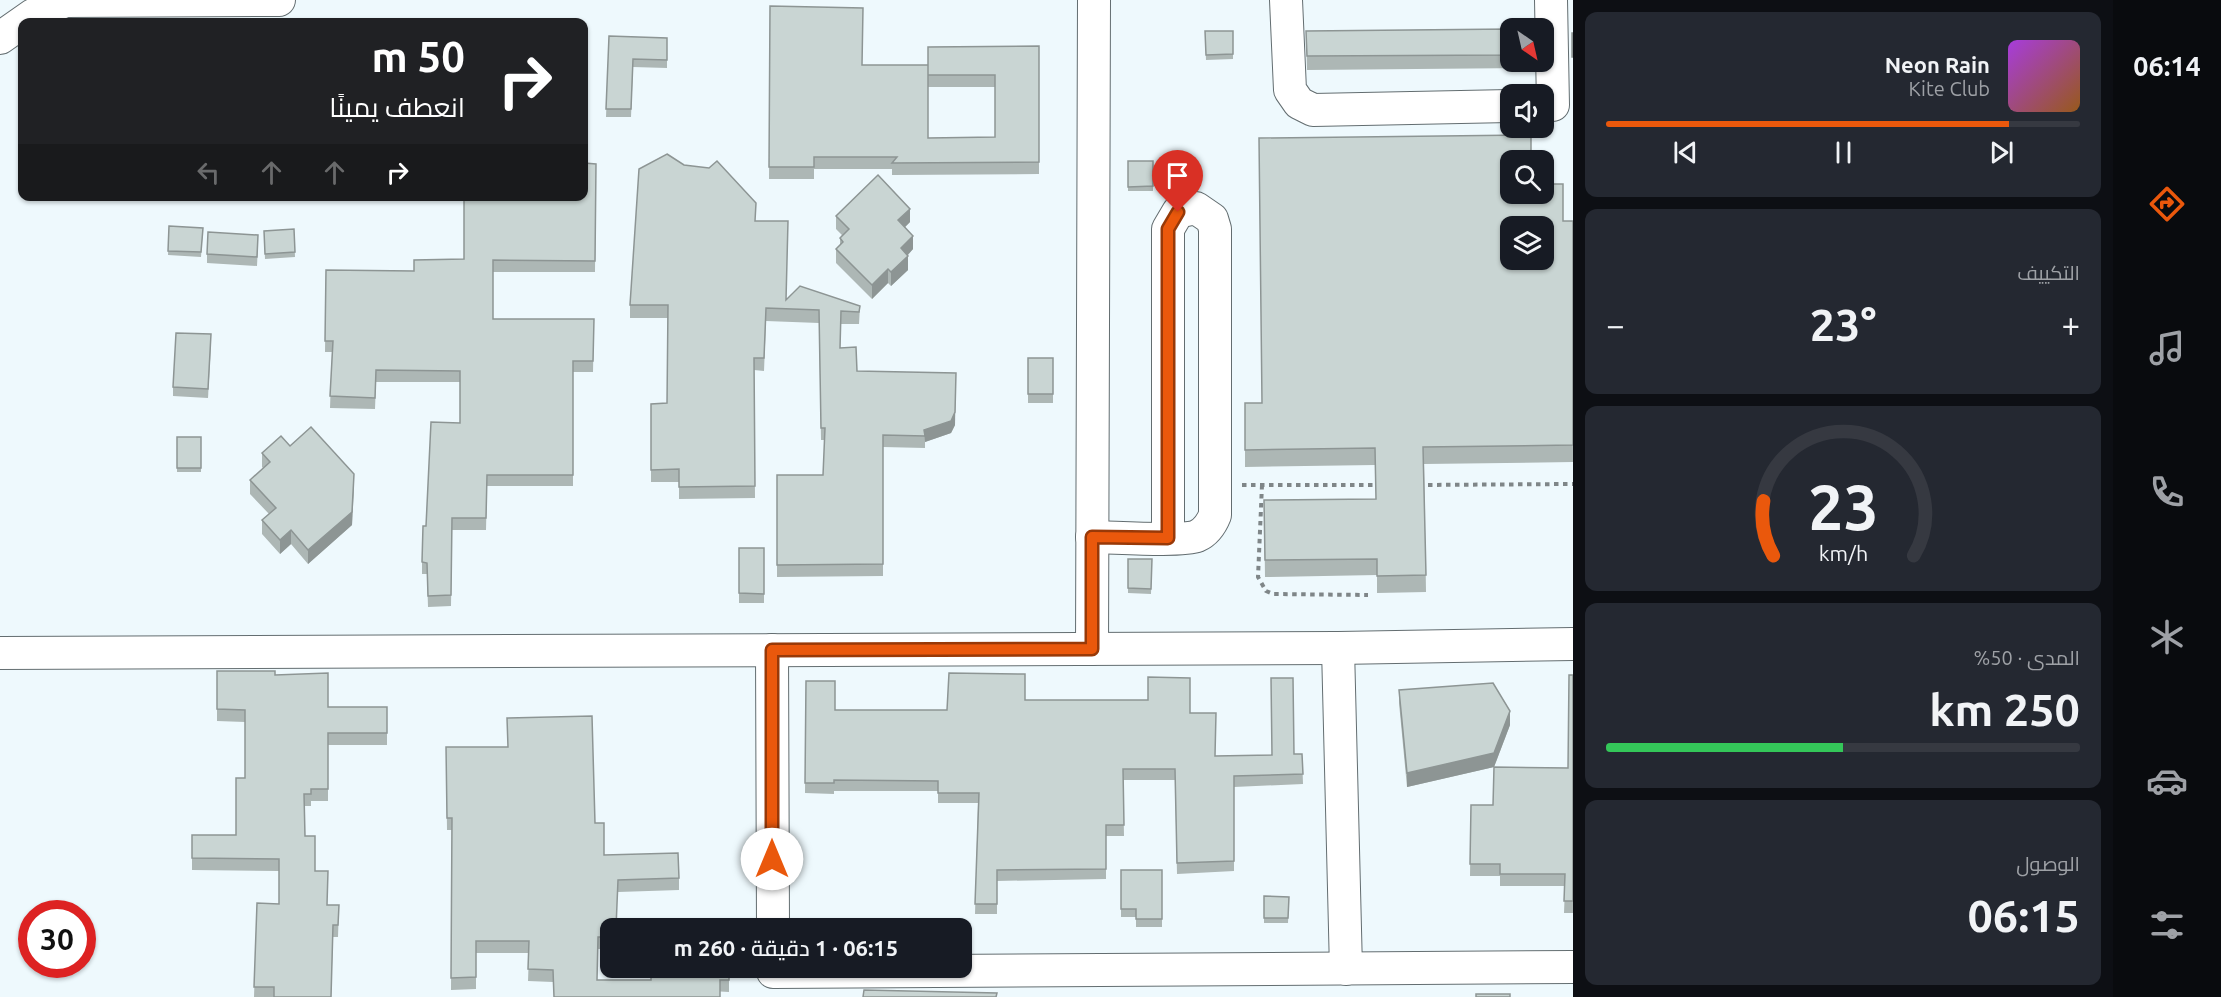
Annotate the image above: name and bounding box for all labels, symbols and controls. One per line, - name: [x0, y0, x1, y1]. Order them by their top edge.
- north arrow: [1500, 18, 1554, 72]
- map controls: [1500, 18, 1554, 270]
- text: 50 m: [371, 33, 465, 80]
- icon: right: [486, 42, 564, 120]
- text: 06:14: [2133, 51, 2201, 81]
- text: Neon Rain: [1885, 52, 1990, 77]
- text: Kite Club: [1909, 77, 1990, 100]
- button: sound: [1500, 84, 1554, 138]
- text: انعطف يمينًا: [329, 92, 465, 122]
- icon: previous: [1669, 136, 1702, 169]
- icon: pause: [1827, 136, 1860, 169]
- icon: next: [1985, 136, 2018, 169]
- pin: [1152, 150, 1203, 212]
- button: search: [1500, 150, 1554, 204]
- icon: left: [192, 156, 225, 189]
- icon: ahead: [255, 156, 288, 189]
- icon: ahead: [318, 156, 351, 189]
- icon: right: [381, 156, 414, 189]
- icon: arrive: [1161, 159, 1194, 192]
- icon: directions: [2146, 183, 2188, 225]
- button: layers: [1500, 216, 1554, 270]
- text: التكييف: [2017, 261, 2080, 284]
- text: 23°: [1810, 299, 1876, 350]
- text: −: [1606, 306, 1625, 343]
- text: +: [2061, 306, 2080, 343]
- icon: music: [2146, 327, 2188, 369]
- icon: phone: [2146, 471, 2188, 513]
- text: 23: [1808, 472, 1878, 542]
- text: km/h: [1818, 541, 1868, 565]
- icon: climate: [2146, 616, 2188, 658]
- text: المدى · 50%: [1974, 646, 2080, 669]
- text: 250 km: [1929, 684, 2080, 735]
- icon: car: [2146, 760, 2188, 802]
- position arrow: [740, 827, 804, 891]
- text: الوصول: [2016, 852, 2080, 875]
- text: 06:15: [1967, 890, 2080, 941]
- speed limit sign: 30: [18, 900, 96, 978]
- icon: filters: [2146, 904, 2188, 946]
- text: 06:15 · 1 دقيقة · 260 m: [674, 935, 898, 960]

